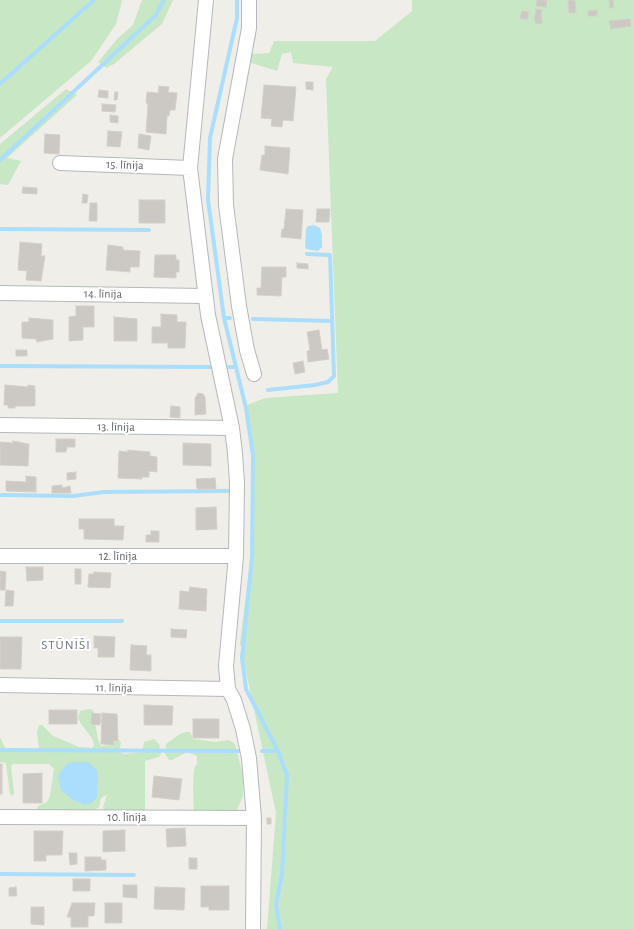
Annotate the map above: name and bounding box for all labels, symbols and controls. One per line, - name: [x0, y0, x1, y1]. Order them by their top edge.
- street label: 15. līnija: [106, 157, 144, 173]
- street label: 14. līnija: [84, 286, 122, 302]
- street label: 13. līnija: [97, 419, 135, 435]
- street label: 12. līnija: [99, 549, 137, 563]
- district label: STŪNĪŠI: [41, 637, 91, 653]
- street label: 11. līnija: [96, 680, 132, 696]
- street label: 10. līnija: [108, 810, 146, 824]

